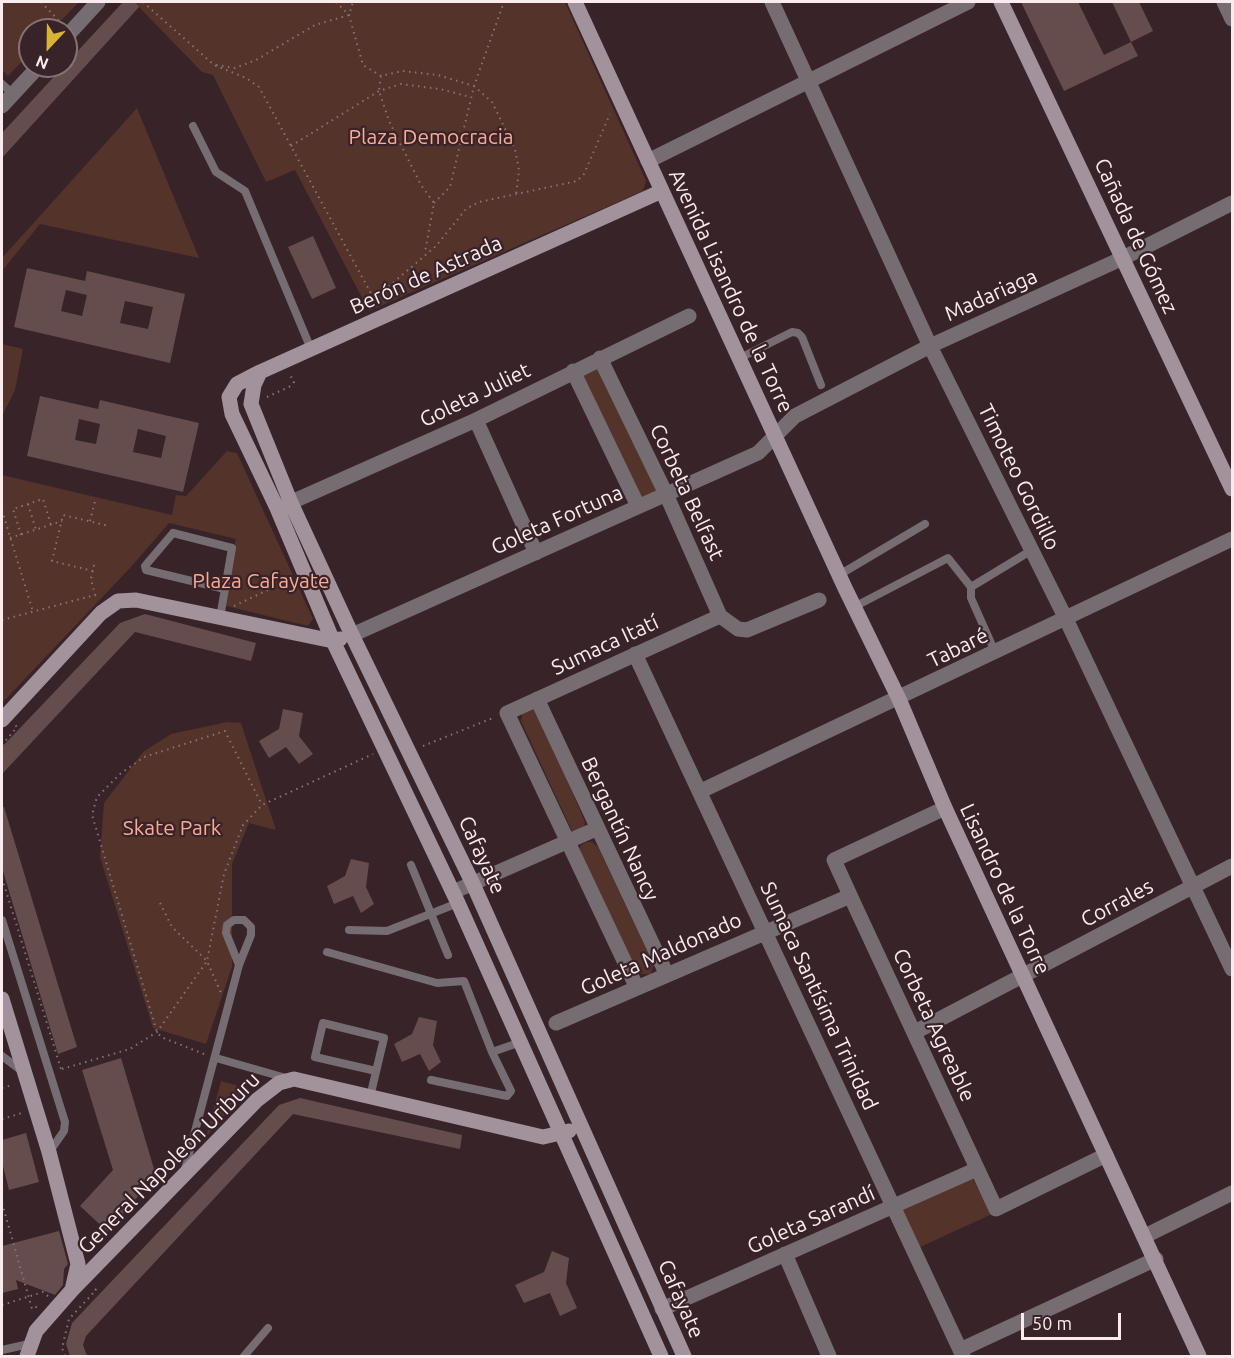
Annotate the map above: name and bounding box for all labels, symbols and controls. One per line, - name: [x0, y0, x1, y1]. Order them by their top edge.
- north arrow: [18, 18, 78, 78]
- text: N: [33, 52, 51, 73]
- park label: Plaza Democracia: [348, 124, 514, 150]
- street label: Cañada de Gómez: [1089, 154, 1183, 318]
- street label: Avenida Lisandro de la Torre: [663, 165, 799, 417]
- street label: Berón de Astrada: [346, 230, 506, 320]
- street label: Madariaga: [941, 263, 1041, 327]
- street label: Goleta Juliet: [416, 357, 534, 433]
- street label: Timoteo Gordillo: [973, 400, 1065, 554]
- street label: Corbeta Belfast: [644, 420, 730, 564]
- street label: Goleta Fortuna: [487, 480, 627, 560]
- park label: Plaza Cafayate: [192, 568, 330, 594]
- street label: Sumaca Itatí: [548, 609, 662, 681]
- street label: Tabaré: [924, 623, 992, 673]
- street label: Bergantín Nancy: [576, 753, 664, 905]
- street label: Lisandro de la Torre: [954, 800, 1056, 978]
- street label: Cafayate: [453, 812, 511, 898]
- park label: Skate Park: [123, 815, 221, 841]
- street label: Corrales: [1077, 874, 1157, 932]
- street label: Sumaca Santísima Trinidad: [755, 878, 883, 1114]
- street label: Goleta Maldonado: [577, 907, 745, 1001]
- street label: Corbeta Agreable: [887, 944, 981, 1106]
- street label: General Napoleón Uriburu: [73, 1067, 265, 1259]
- street label: Goleta Sarandí: [743, 1181, 879, 1259]
- street label: Cafayate: [653, 1256, 709, 1342]
- scale bar: [1024, 1301, 1124, 1339]
- text: 50 m: [1032, 1313, 1072, 1333]

